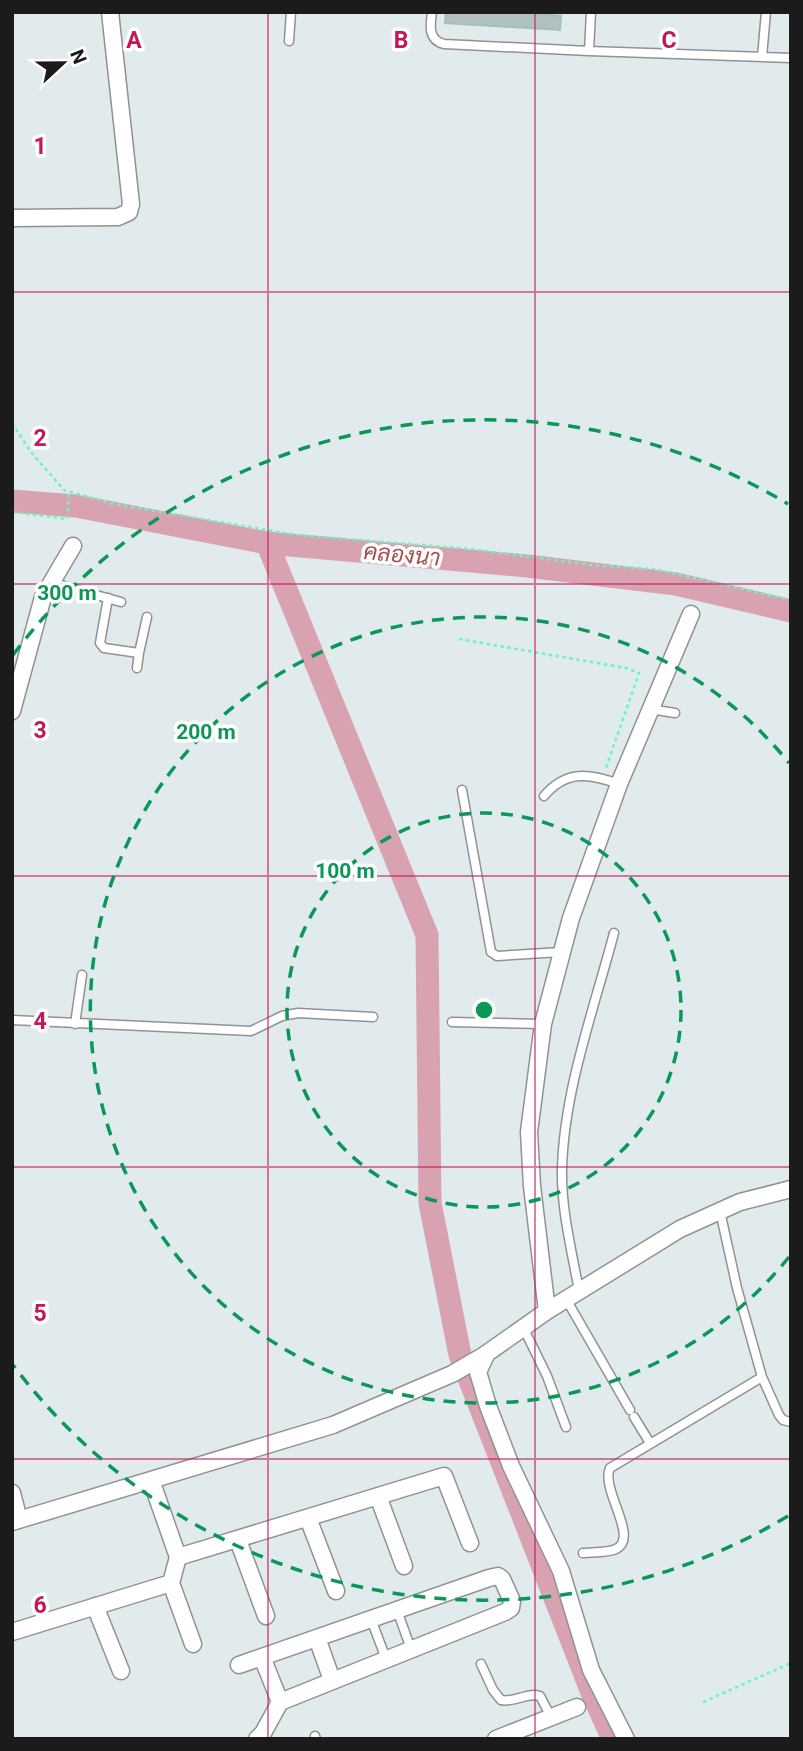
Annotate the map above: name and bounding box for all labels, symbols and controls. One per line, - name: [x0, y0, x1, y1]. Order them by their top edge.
- text: A: [126, 27, 142, 54]
- text: B: [394, 27, 408, 54]
- text: C: [661, 27, 677, 54]
- north arrow: [28, 28, 98, 98]
- text: N: [65, 46, 91, 67]
- text: 1: [33, 133, 47, 160]
- text: 2: [33, 425, 47, 452]
- water label: คลองนา: [362, 538, 442, 572]
- text: 300 m: [37, 581, 97, 605]
- text: 3: [33, 717, 47, 744]
- text: 200 m: [176, 720, 236, 744]
- text: 100 m: [315, 859, 375, 883]
- centre of rings: [472, 998, 496, 1022]
- text: 4: [33, 1008, 47, 1035]
- text: 5: [33, 1300, 47, 1327]
- text: 6: [33, 1592, 47, 1619]

